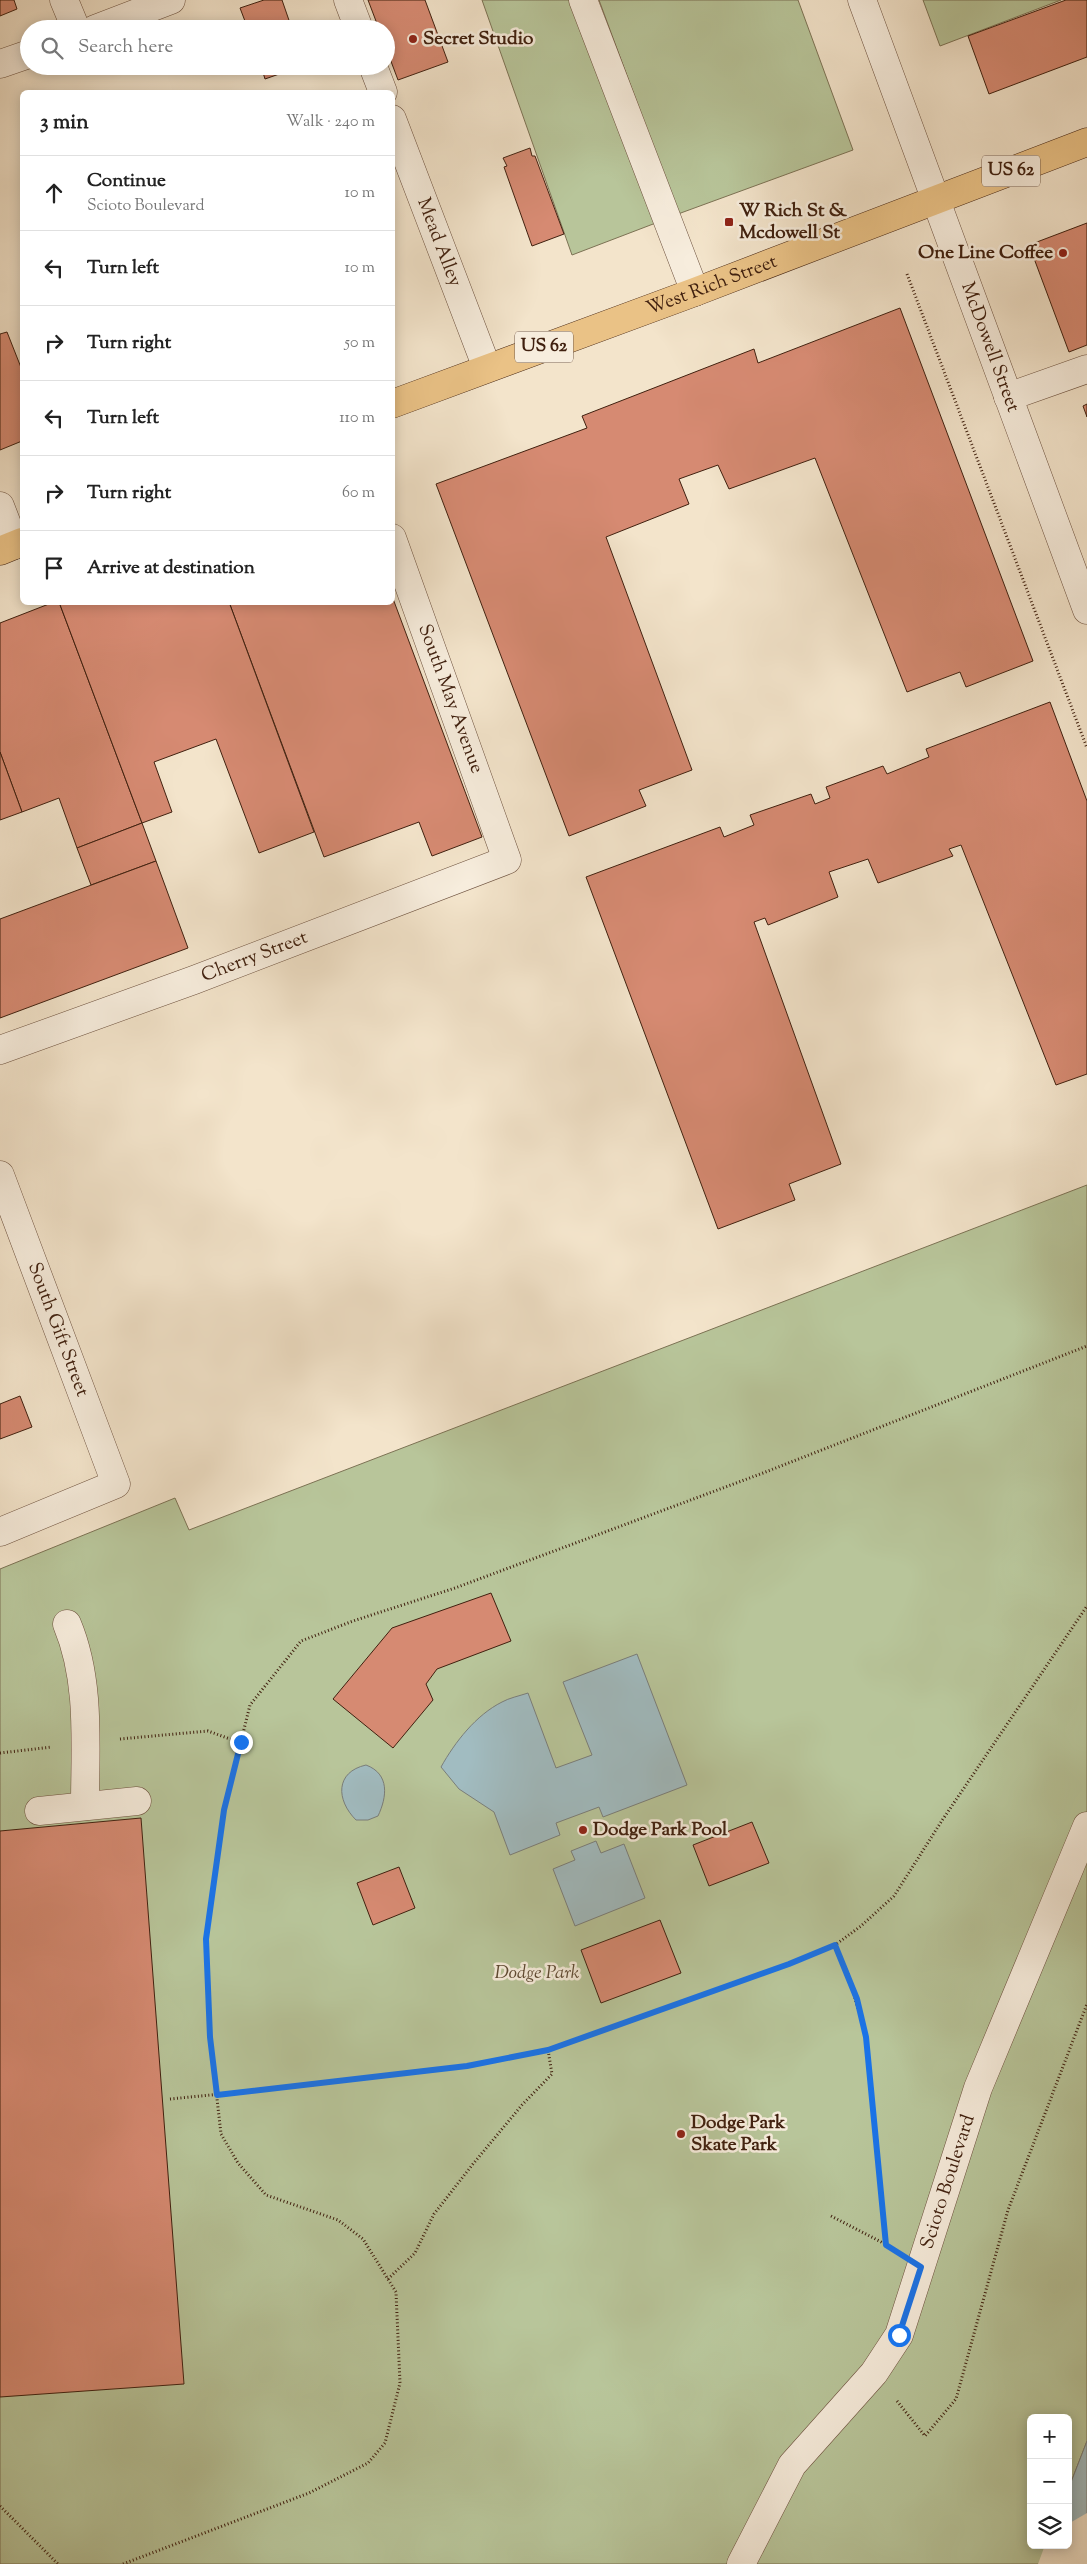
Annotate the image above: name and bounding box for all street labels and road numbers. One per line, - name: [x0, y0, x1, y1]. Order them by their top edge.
- road number: US 62: [982, 156, 1040, 187]
- street label: Mead Alley: [410, 194, 468, 291]
- street label: West Rich Street: [642, 248, 781, 322]
- street label: McDowell Street: [954, 278, 1027, 417]
- road number: US 62: [515, 332, 573, 362]
- street label: South May Avenue: [410, 620, 490, 778]
- street label: Cherry Street: [197, 924, 312, 989]
- street label: South Gift Street: [20, 1258, 96, 1401]
- street label: Scioto Boulevard: [914, 2111, 982, 2252]

